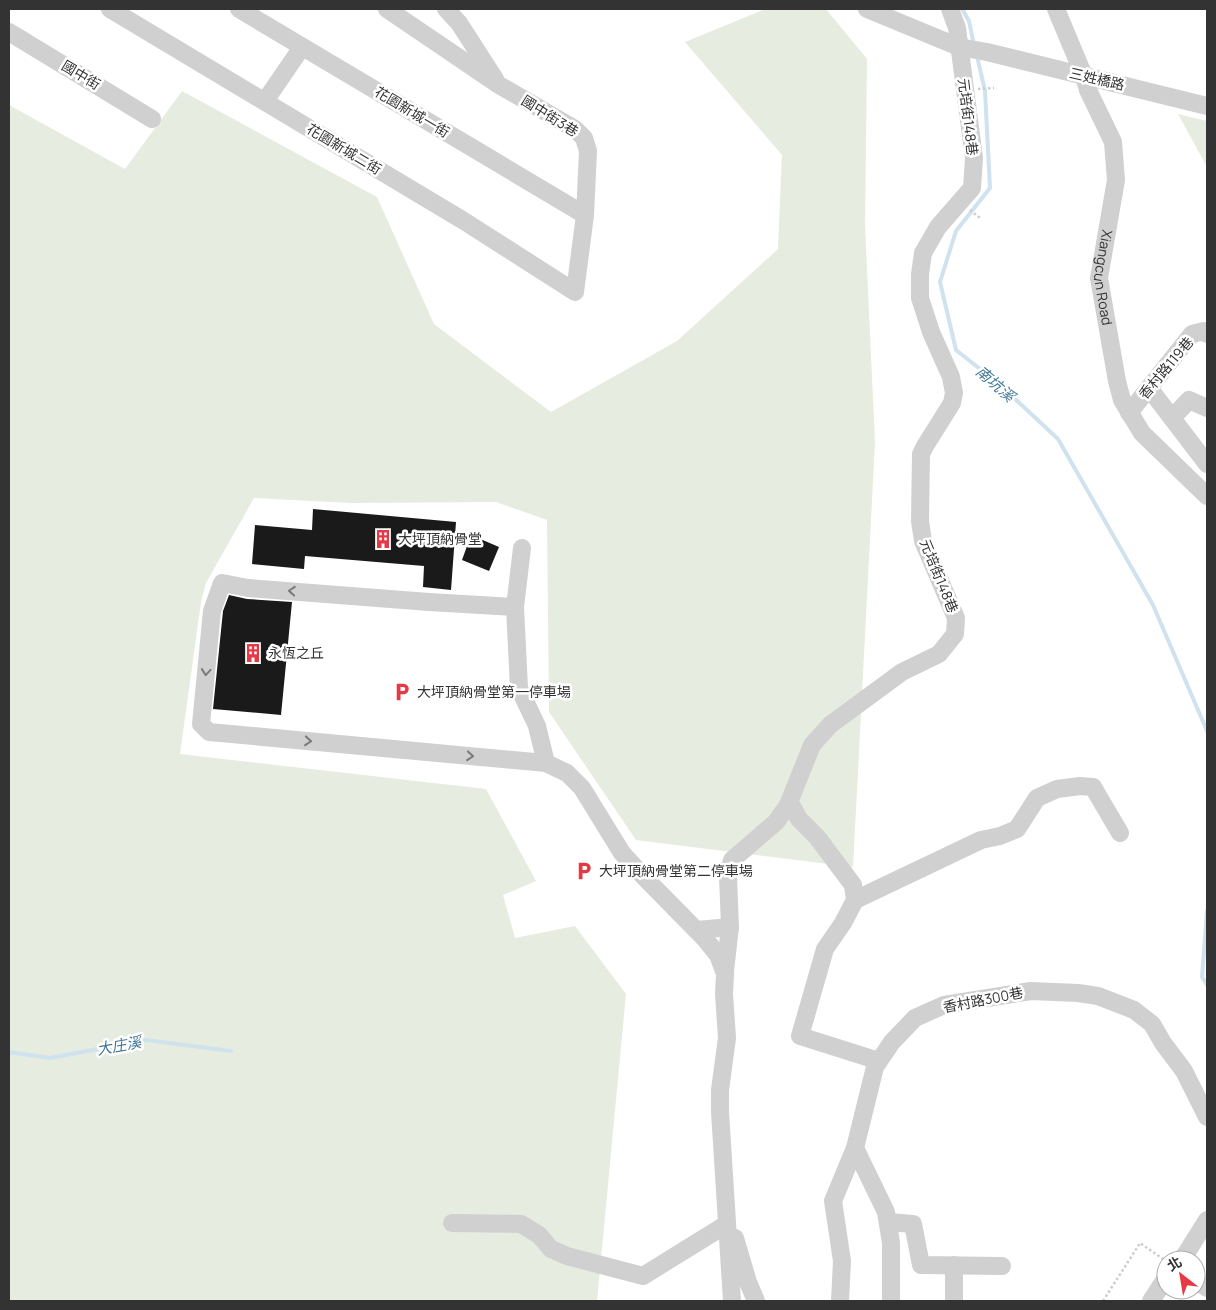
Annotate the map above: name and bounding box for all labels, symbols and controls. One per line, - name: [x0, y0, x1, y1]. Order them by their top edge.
- street label: 國中街: [58, 56, 104, 94]
- street label: 三姓橋路: [1068, 63, 1127, 94]
- street label: 元培街148巷: [954, 77, 983, 157]
- street label: 花園新城一街: [371, 82, 453, 141]
- street label: 國中街3巷: [518, 91, 582, 141]
- street label: 花園新城二街: [303, 119, 385, 178]
- street label: Xiangcun Road: [1090, 228, 1117, 327]
- street label: 香村路119巷: [1134, 333, 1197, 403]
- water label: 南坑溪: [971, 361, 1021, 408]
- building icon: 大坪頂納骨堂: [372, 528, 394, 550]
- place label: 大坪頂納骨堂: [398, 529, 482, 548]
- street label: 元培街148巷: [916, 536, 963, 615]
- one-way arrow: [288, 586, 296, 597]
- building icon: 永恆之丘: [242, 642, 264, 664]
- place label: 永恆之丘: [268, 643, 324, 662]
- one-way arrow: [201, 668, 212, 676]
- parking icon: 大坪頂納骨堂第一停車場: [391, 681, 413, 703]
- place label: 大坪頂納骨堂第一停車場: [417, 682, 571, 701]
- one-way arrow: [304, 735, 312, 746]
- one-way arrow: [466, 750, 474, 761]
- parking icon: 大坪頂納骨堂第二停車場: [573, 860, 595, 882]
- place label: 大坪頂納骨堂第二停車場: [599, 861, 753, 880]
- street label: 香村路300巷: [941, 982, 1024, 1017]
- water label: 大庄溪: [95, 1031, 145, 1060]
- north arrow: [1156, 1250, 1206, 1300]
- text: 北: [1163, 1252, 1185, 1275]

